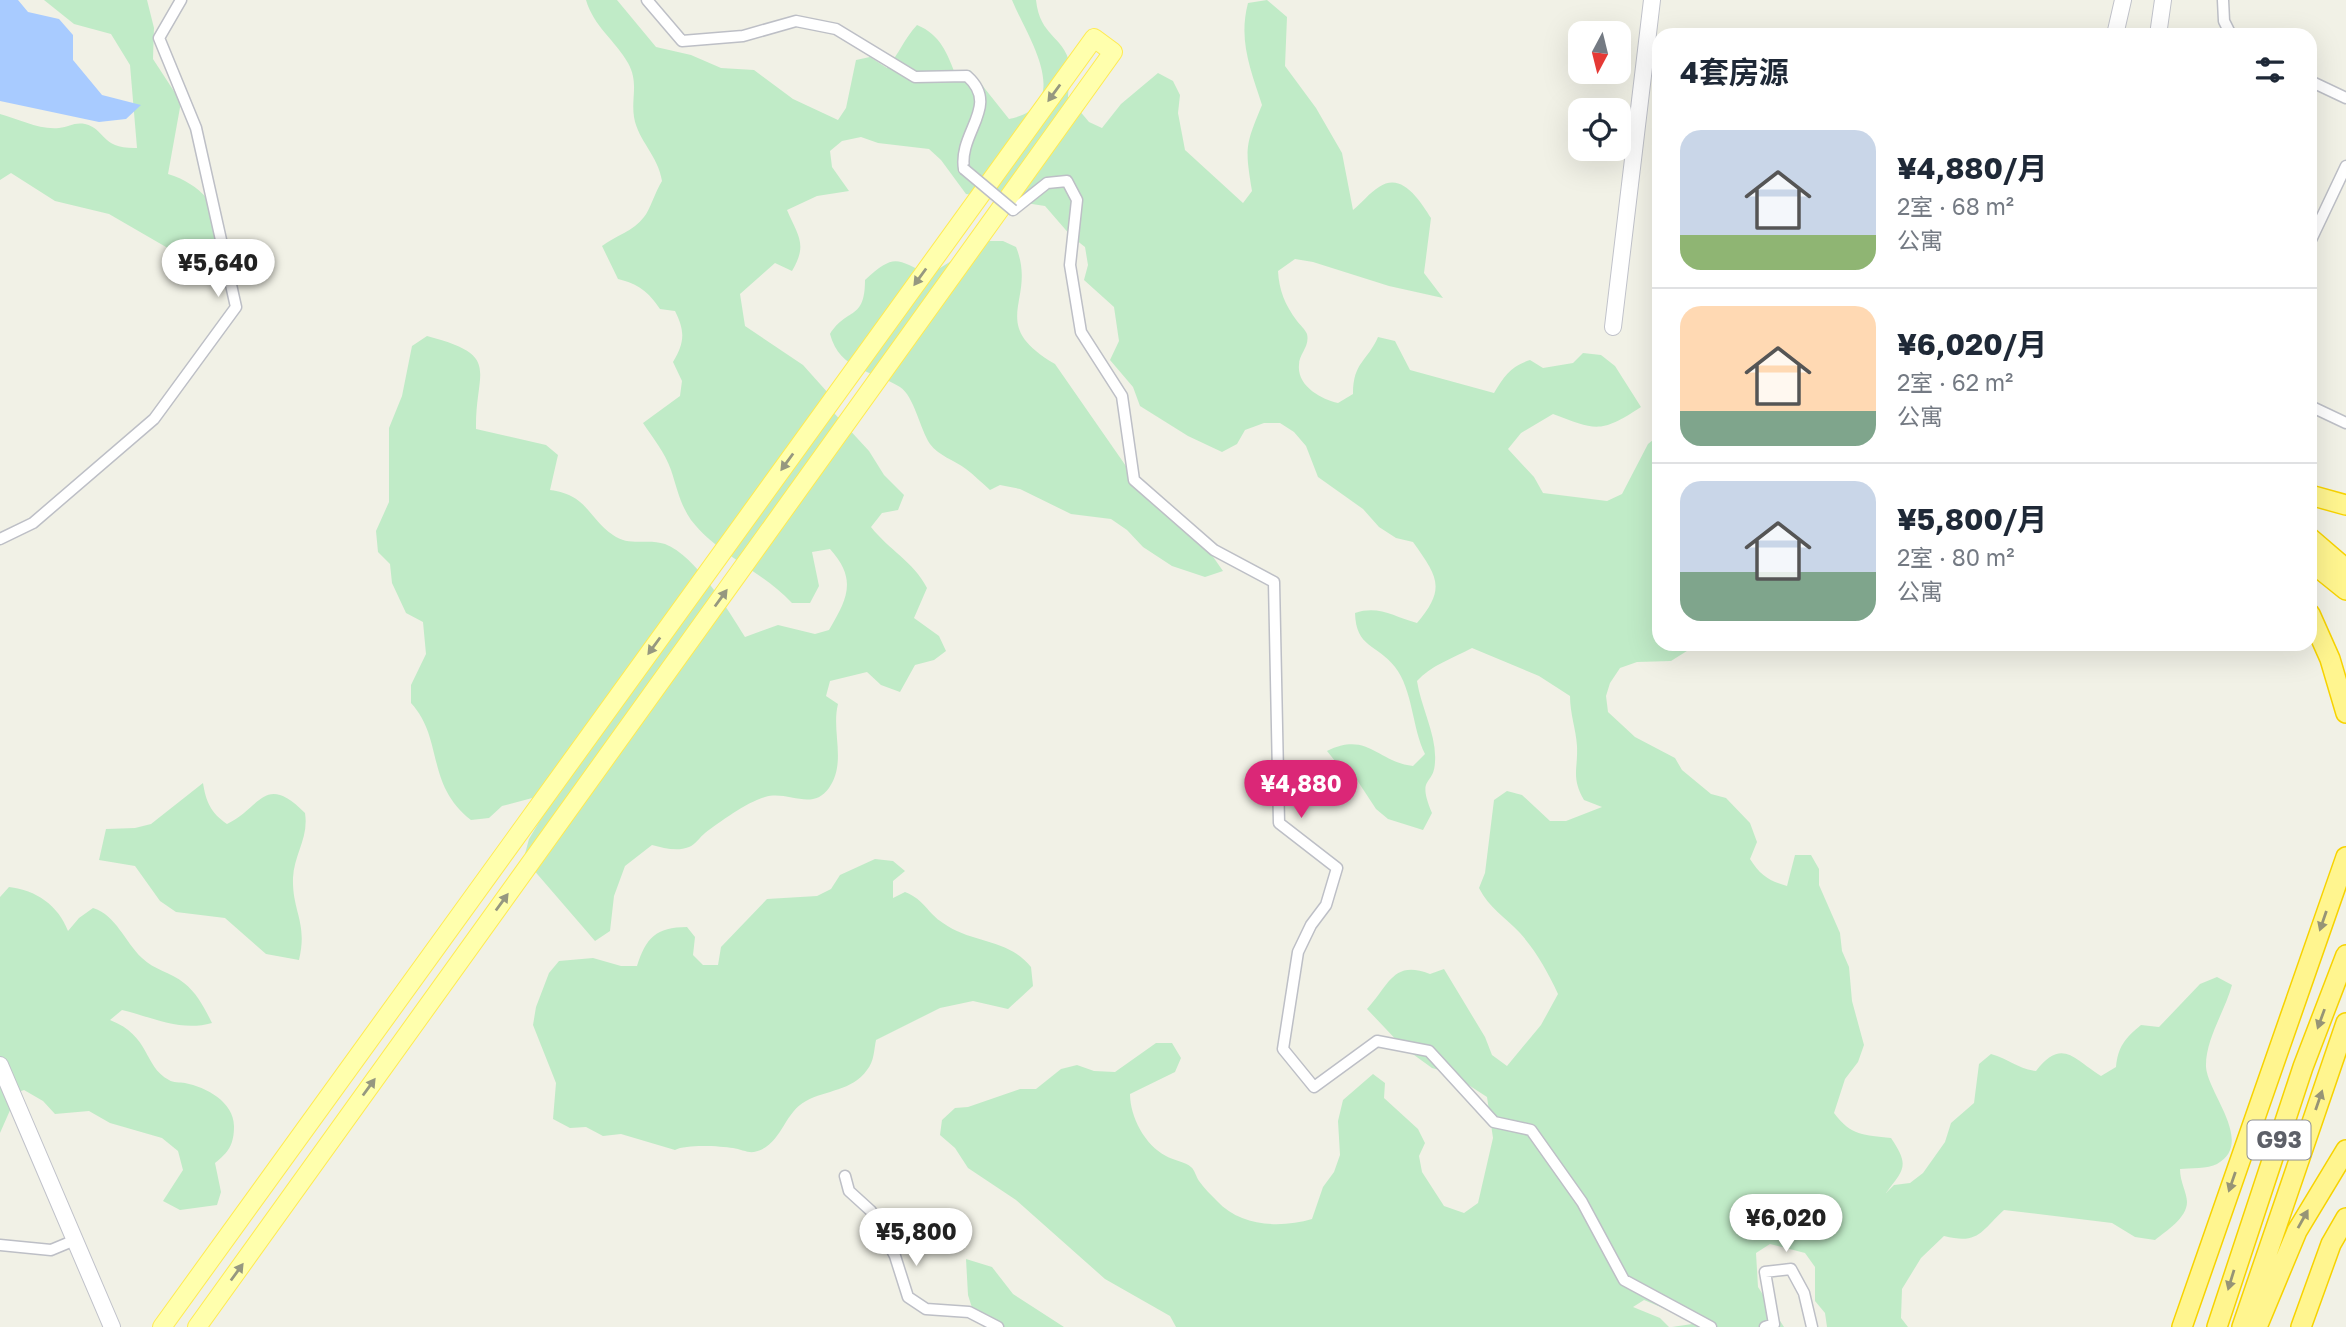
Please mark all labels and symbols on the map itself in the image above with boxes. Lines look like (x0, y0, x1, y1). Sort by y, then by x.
north arrow (1568, 21, 1631, 84)
one-way arrow (1047, 84, 1061, 102)
pin: ¥5,640 (161, 240, 275, 299)
one-way arrow (913, 268, 928, 286)
one-way arrow (780, 453, 794, 471)
one-way arrow (714, 589, 728, 607)
one-way arrow (647, 637, 661, 655)
pin: ¥4,880 (1244, 760, 1358, 820)
one-way arrow (495, 893, 509, 911)
one-way arrow (2317, 911, 2328, 932)
one-way arrow (2315, 1008, 2326, 1029)
one-way arrow (362, 1078, 376, 1096)
one-way arrow (2314, 1089, 2325, 1110)
road number: G93 (2248, 1120, 2310, 1160)
one-way arrow (2226, 1172, 2237, 1193)
pin: ¥6,020 (1729, 1194, 1843, 1254)
pin: ¥5,800 (859, 1208, 973, 1268)
one-way arrow (2297, 1210, 2309, 1229)
one-way arrow (230, 1263, 244, 1281)
one-way arrow (2226, 1270, 2236, 1291)

